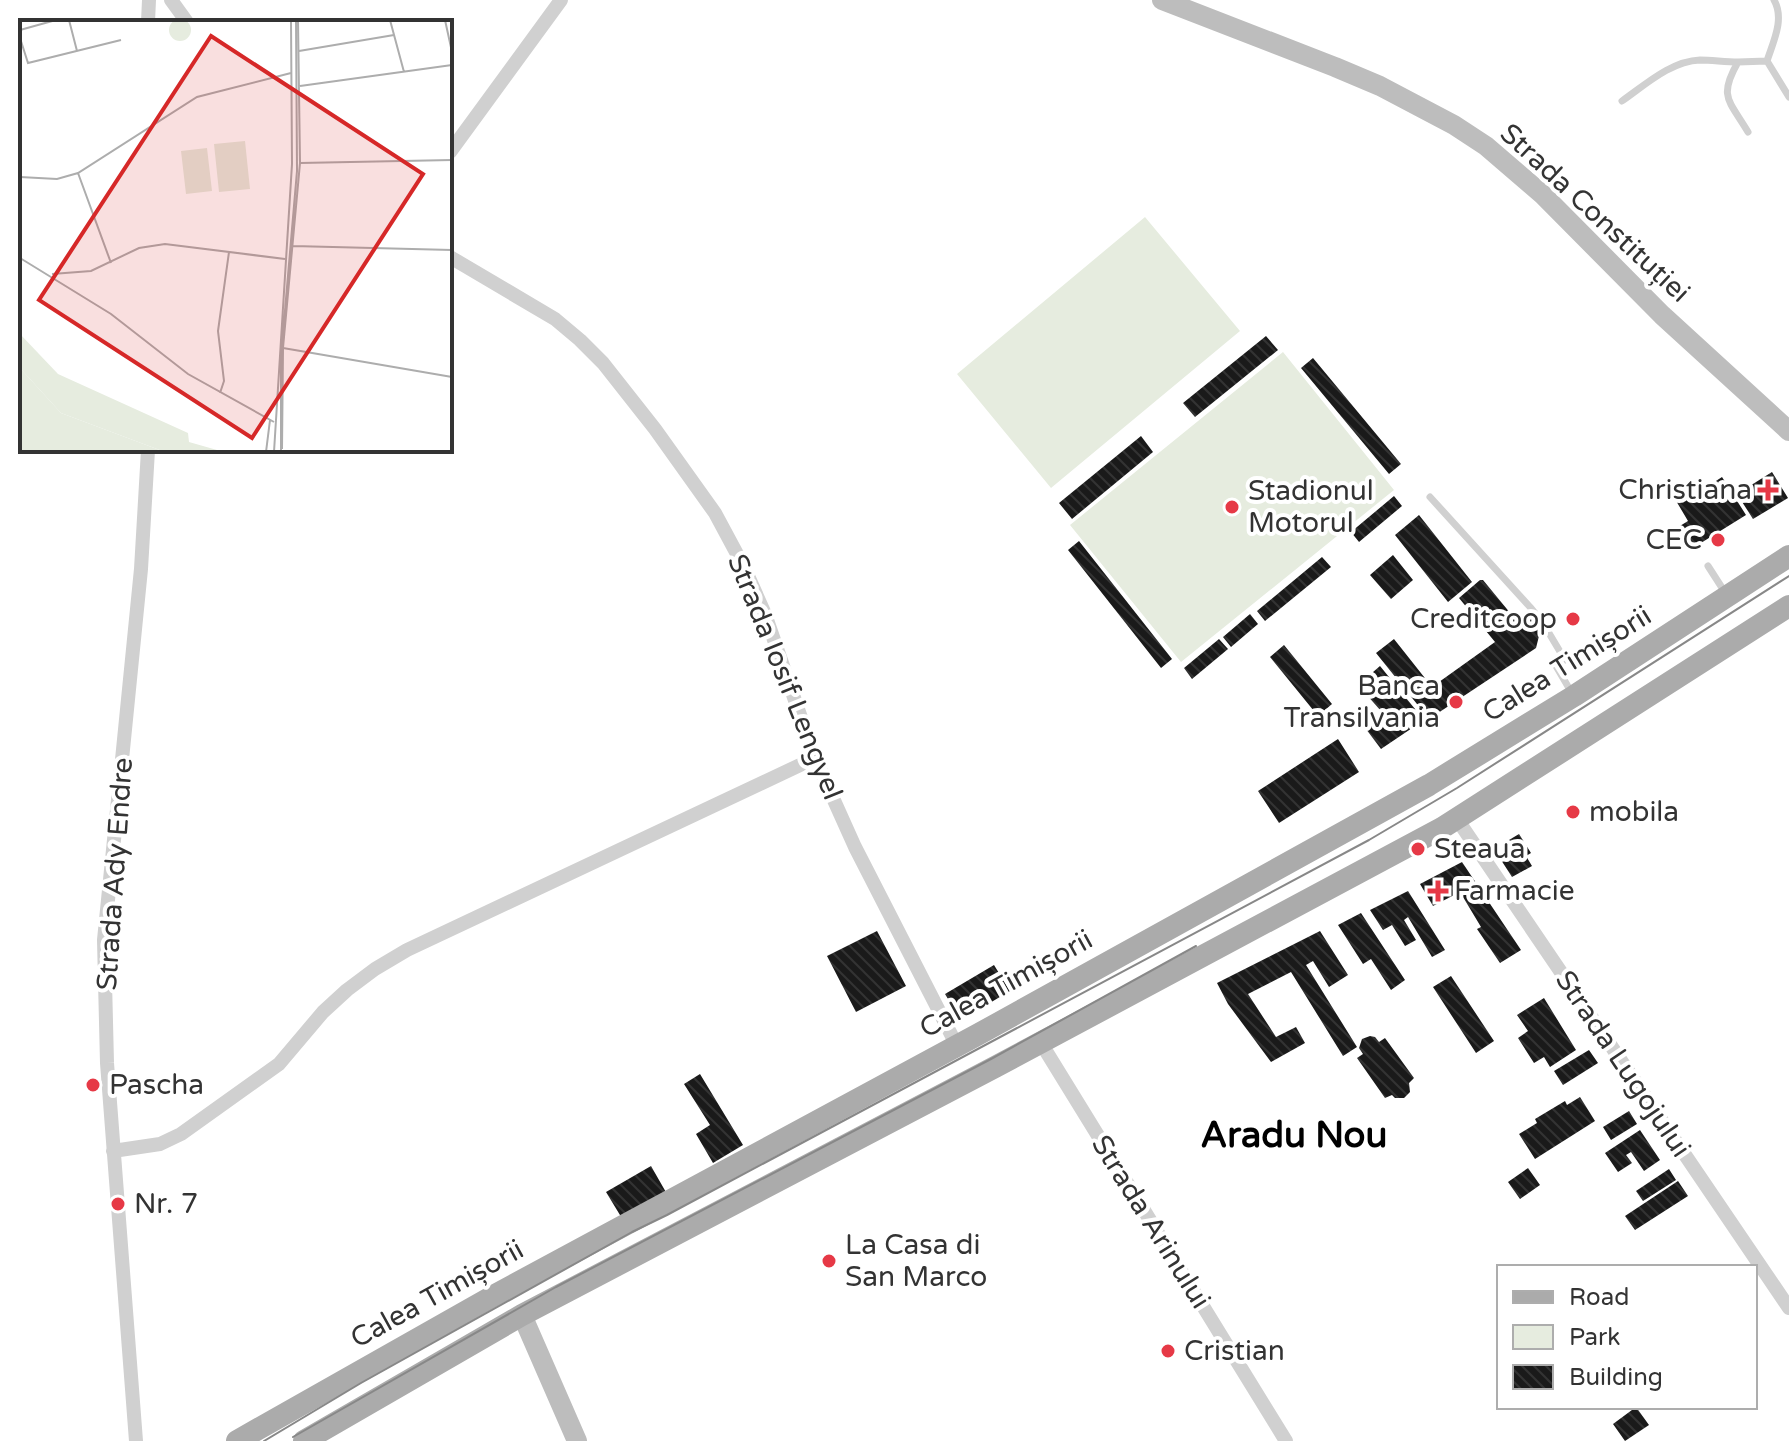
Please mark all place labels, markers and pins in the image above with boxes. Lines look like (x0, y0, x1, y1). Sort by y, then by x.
place label: Christiana (1618, 473, 1752, 507)
place label: Stadionul Motorul (1248, 474, 1374, 540)
marker: Christiana (1759, 481, 1777, 499)
marker: Stadionul Motorul (1223, 498, 1241, 516)
place label: CEC (1645, 523, 1702, 557)
marker: CEC (1709, 531, 1727, 549)
place label: Creditcoop (1410, 602, 1557, 636)
marker: Creditcoop (1564, 610, 1582, 628)
place label: Banca Transilvania (1284, 669, 1440, 735)
marker: Banca Transilvania (1447, 693, 1465, 711)
place label: mobila (1589, 795, 1679, 829)
marker: mobila (1564, 803, 1582, 821)
place label: Steaua (1434, 832, 1525, 866)
marker: Steaua (1409, 840, 1427, 858)
place label: Farmacie (1454, 874, 1575, 908)
marker: Farmacie (1429, 882, 1447, 900)
place label: Pascha (109, 1068, 204, 1102)
marker: Pascha (84, 1076, 102, 1094)
place label: Nr. 7 (134, 1187, 198, 1221)
marker: Nr. 7 (109, 1195, 127, 1213)
place label: La Casa di San Marco (845, 1228, 987, 1294)
marker: La Casa di San Marco (820, 1252, 838, 1270)
place label: Cristian (1184, 1334, 1285, 1368)
marker: Cristian (1159, 1342, 1177, 1360)

